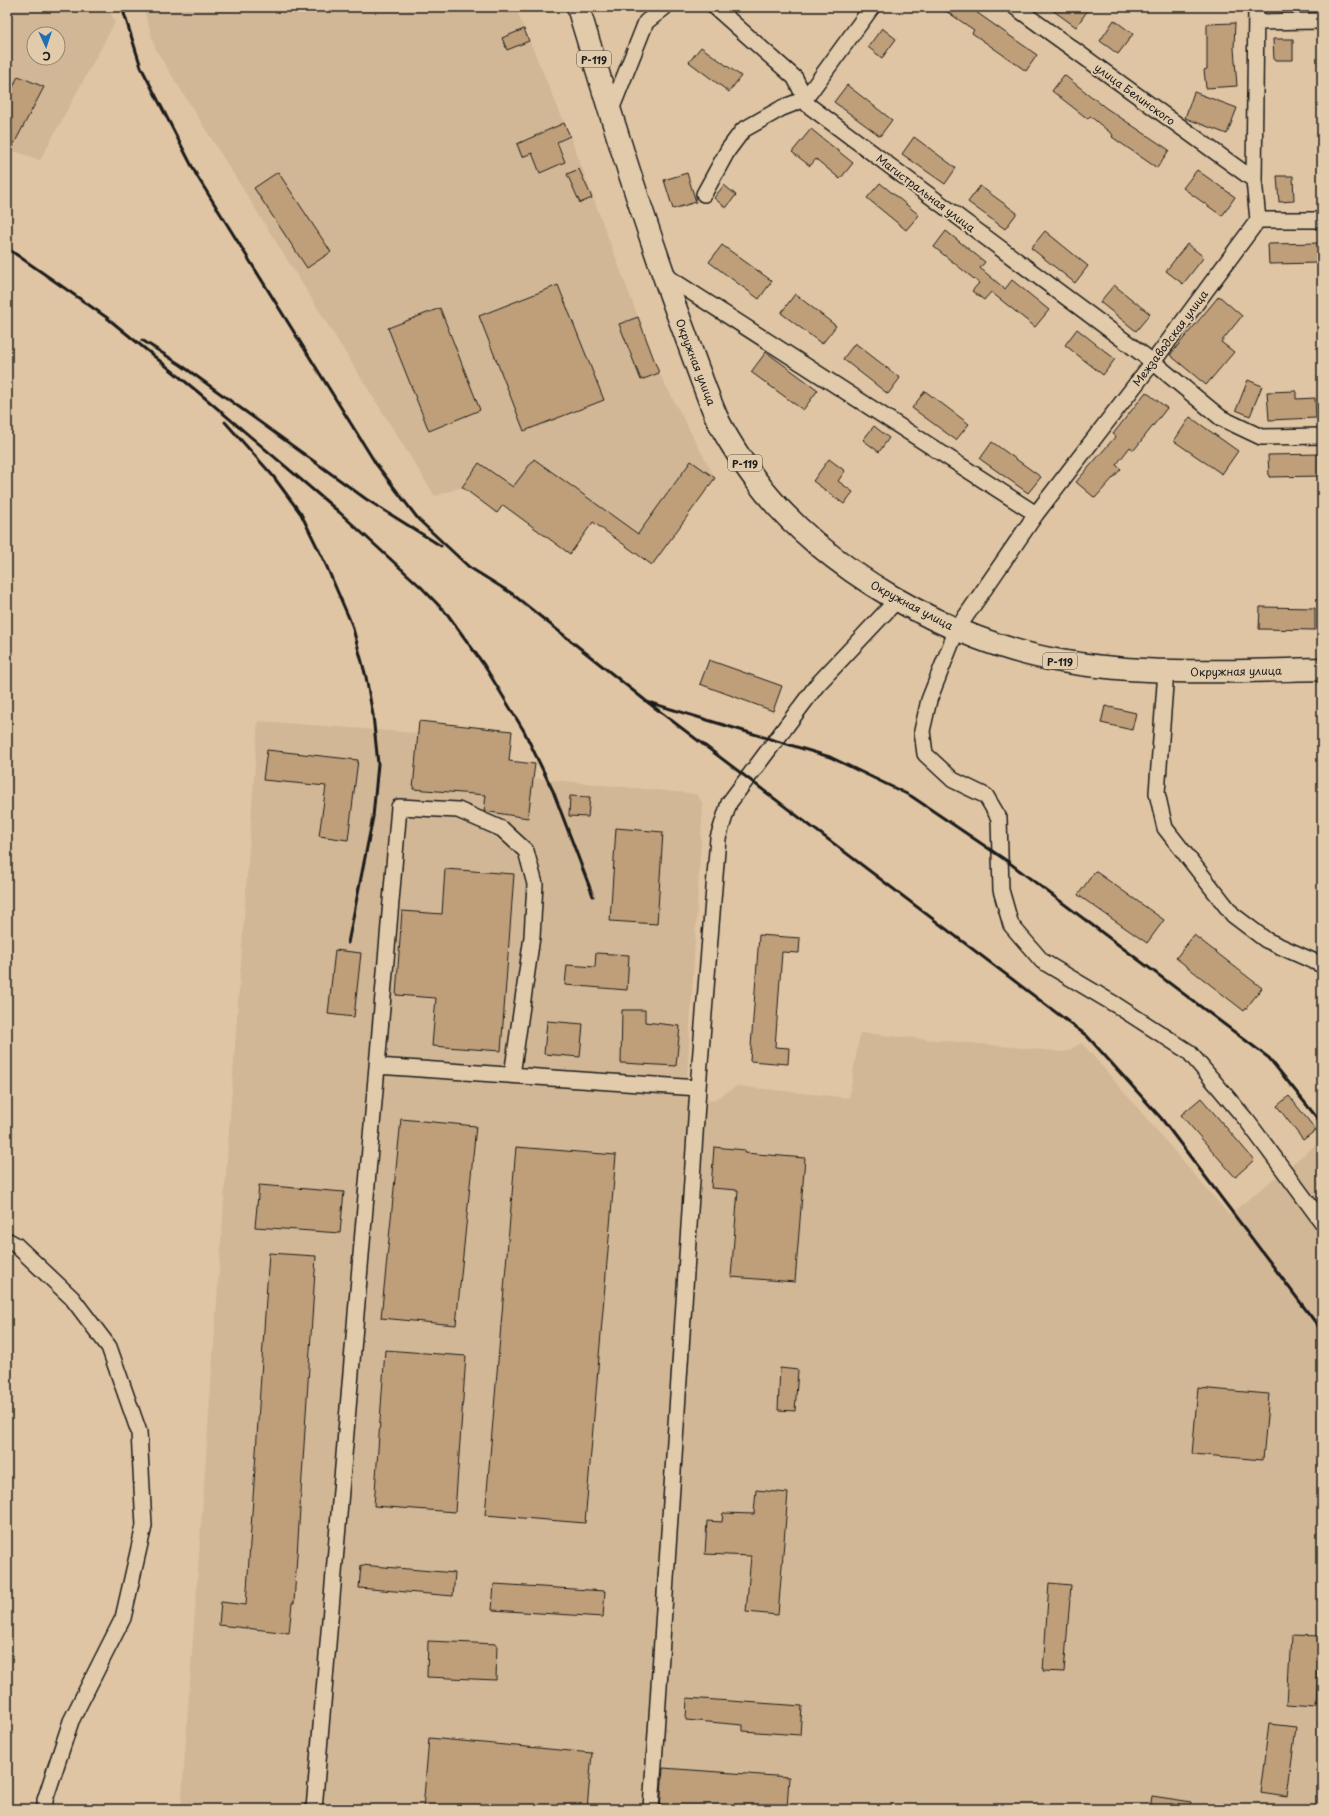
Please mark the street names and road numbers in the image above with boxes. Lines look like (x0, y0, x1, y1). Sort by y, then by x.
road number: Р-119 (577, 51, 611, 67)
street label: улица Белинского (1091, 59, 1179, 129)
street label: Магистральная улица (873, 150, 979, 236)
street label: Межзаводская улица (1128, 286, 1212, 390)
street label: Окружная улица (672, 316, 720, 408)
road number: Р-119 (728, 455, 762, 471)
street label: Окружная улица (868, 576, 957, 634)
road number: Р-119 (1043, 653, 1077, 669)
street label: Окружная улица (1190, 662, 1282, 680)

